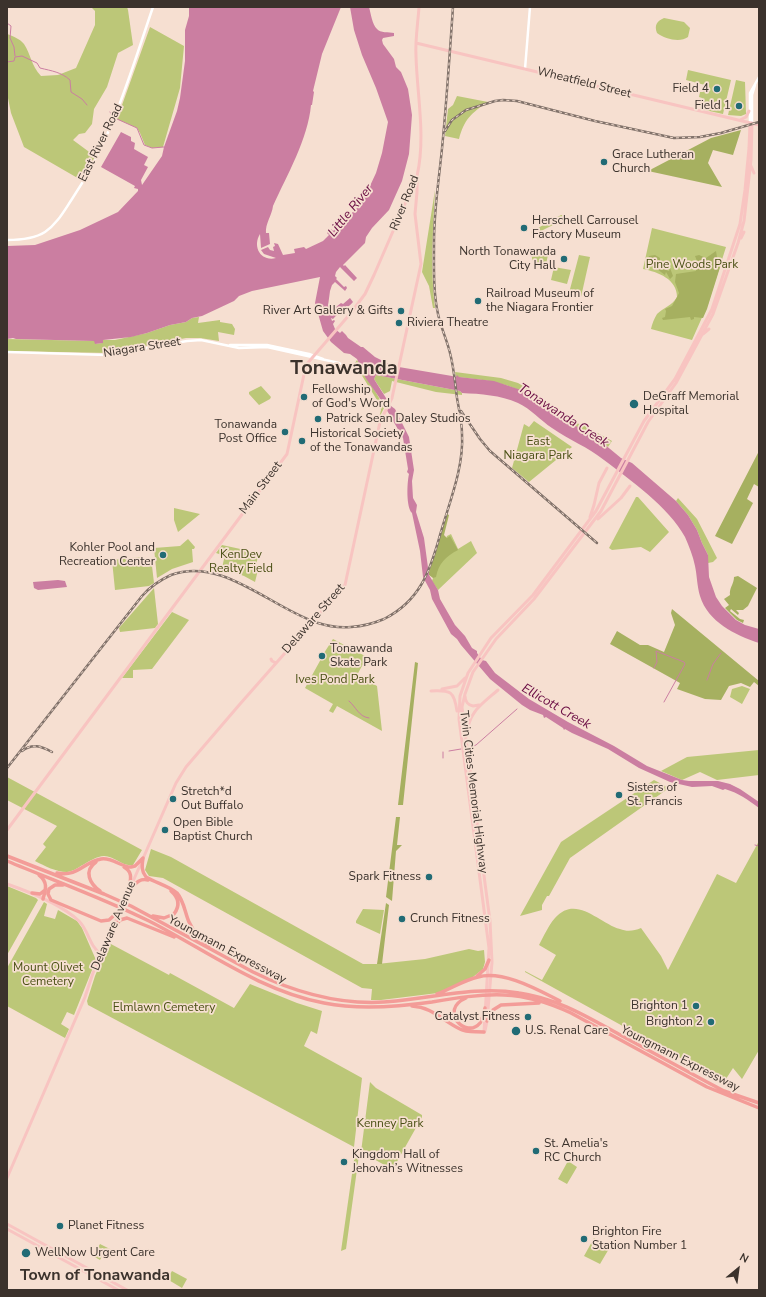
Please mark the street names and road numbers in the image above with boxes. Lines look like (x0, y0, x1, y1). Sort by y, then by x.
street label: Wheatfield Street (535, 64, 633, 102)
street label: East River Road (76, 102, 126, 184)
street label: River Road (387, 173, 423, 233)
street label: Niagara Street (102, 335, 182, 361)
street label: Main Street (237, 459, 285, 517)
street label: Delaware Street (280, 581, 348, 657)
street label: Twin Cities Memorial Highway (456, 710, 490, 874)
street label: Delaware Avenue (89, 879, 139, 973)
street label: Youngmann Expressway (166, 913, 288, 987)
street label: Youngmann Expressway (618, 1023, 742, 1095)

